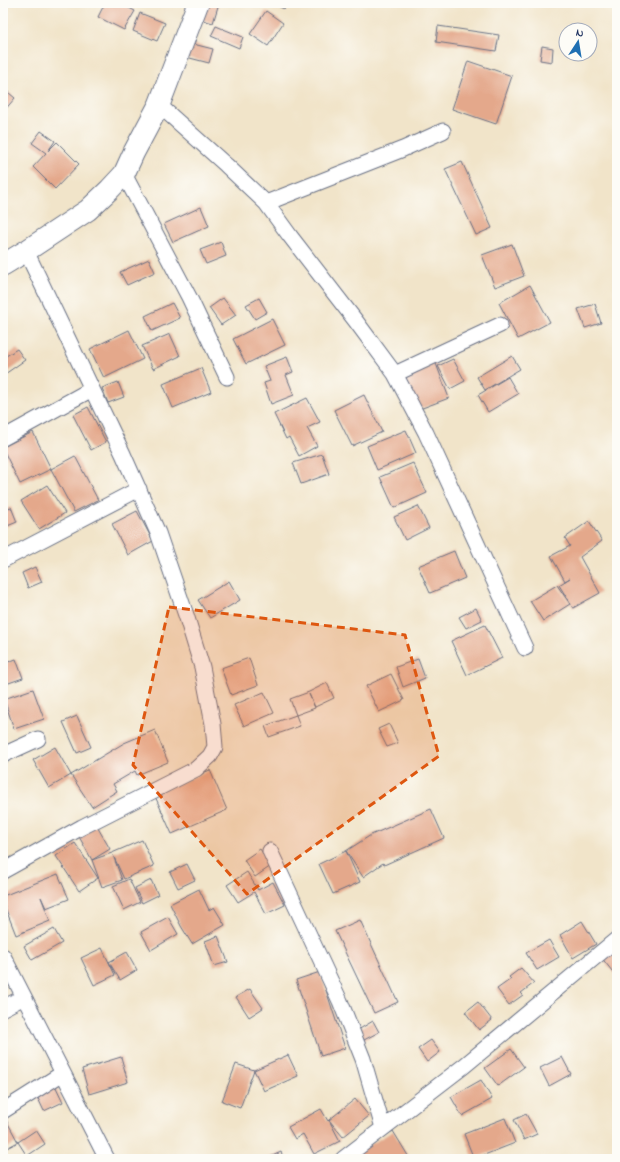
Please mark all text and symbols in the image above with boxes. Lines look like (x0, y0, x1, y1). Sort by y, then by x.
north arrow (558, 22, 598, 62)
text: N (575, 25, 585, 42)

